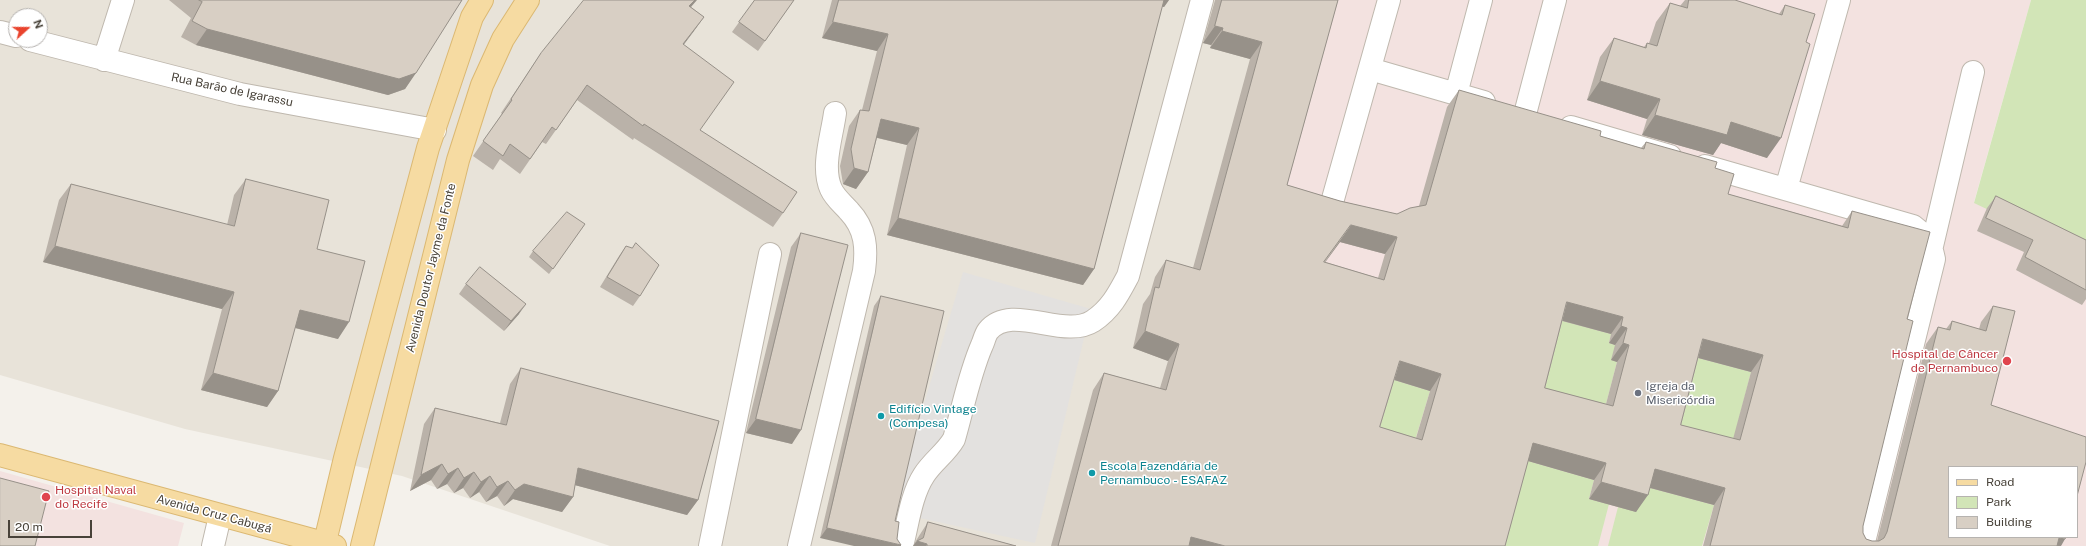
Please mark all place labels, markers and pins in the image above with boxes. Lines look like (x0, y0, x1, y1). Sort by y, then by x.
place label: Hospital de Câncer de Pernambuco (1892, 347, 1998, 375)
marker: Hospital de Câncer de Pernambuco (2001, 355, 2013, 367)
place label: Igreja da Misericórdia (1646, 379, 1715, 407)
marker: Igreja da Misericórdia (1633, 388, 1643, 398)
place label: Edifício Vintage (Compesa) (889, 402, 976, 430)
marker: Edifício Vintage (Compesa) (876, 411, 886, 421)
place label: Escola Fazendária de Pernambuco - ESAFAZ (1100, 459, 1227, 487)
marker: Escola Fazendária de Pernambuco - ESAFAZ (1087, 468, 1097, 478)
place label: Hospital Naval do Recife (55, 483, 136, 511)
marker: Hospital Naval do Recife (40, 491, 52, 503)

